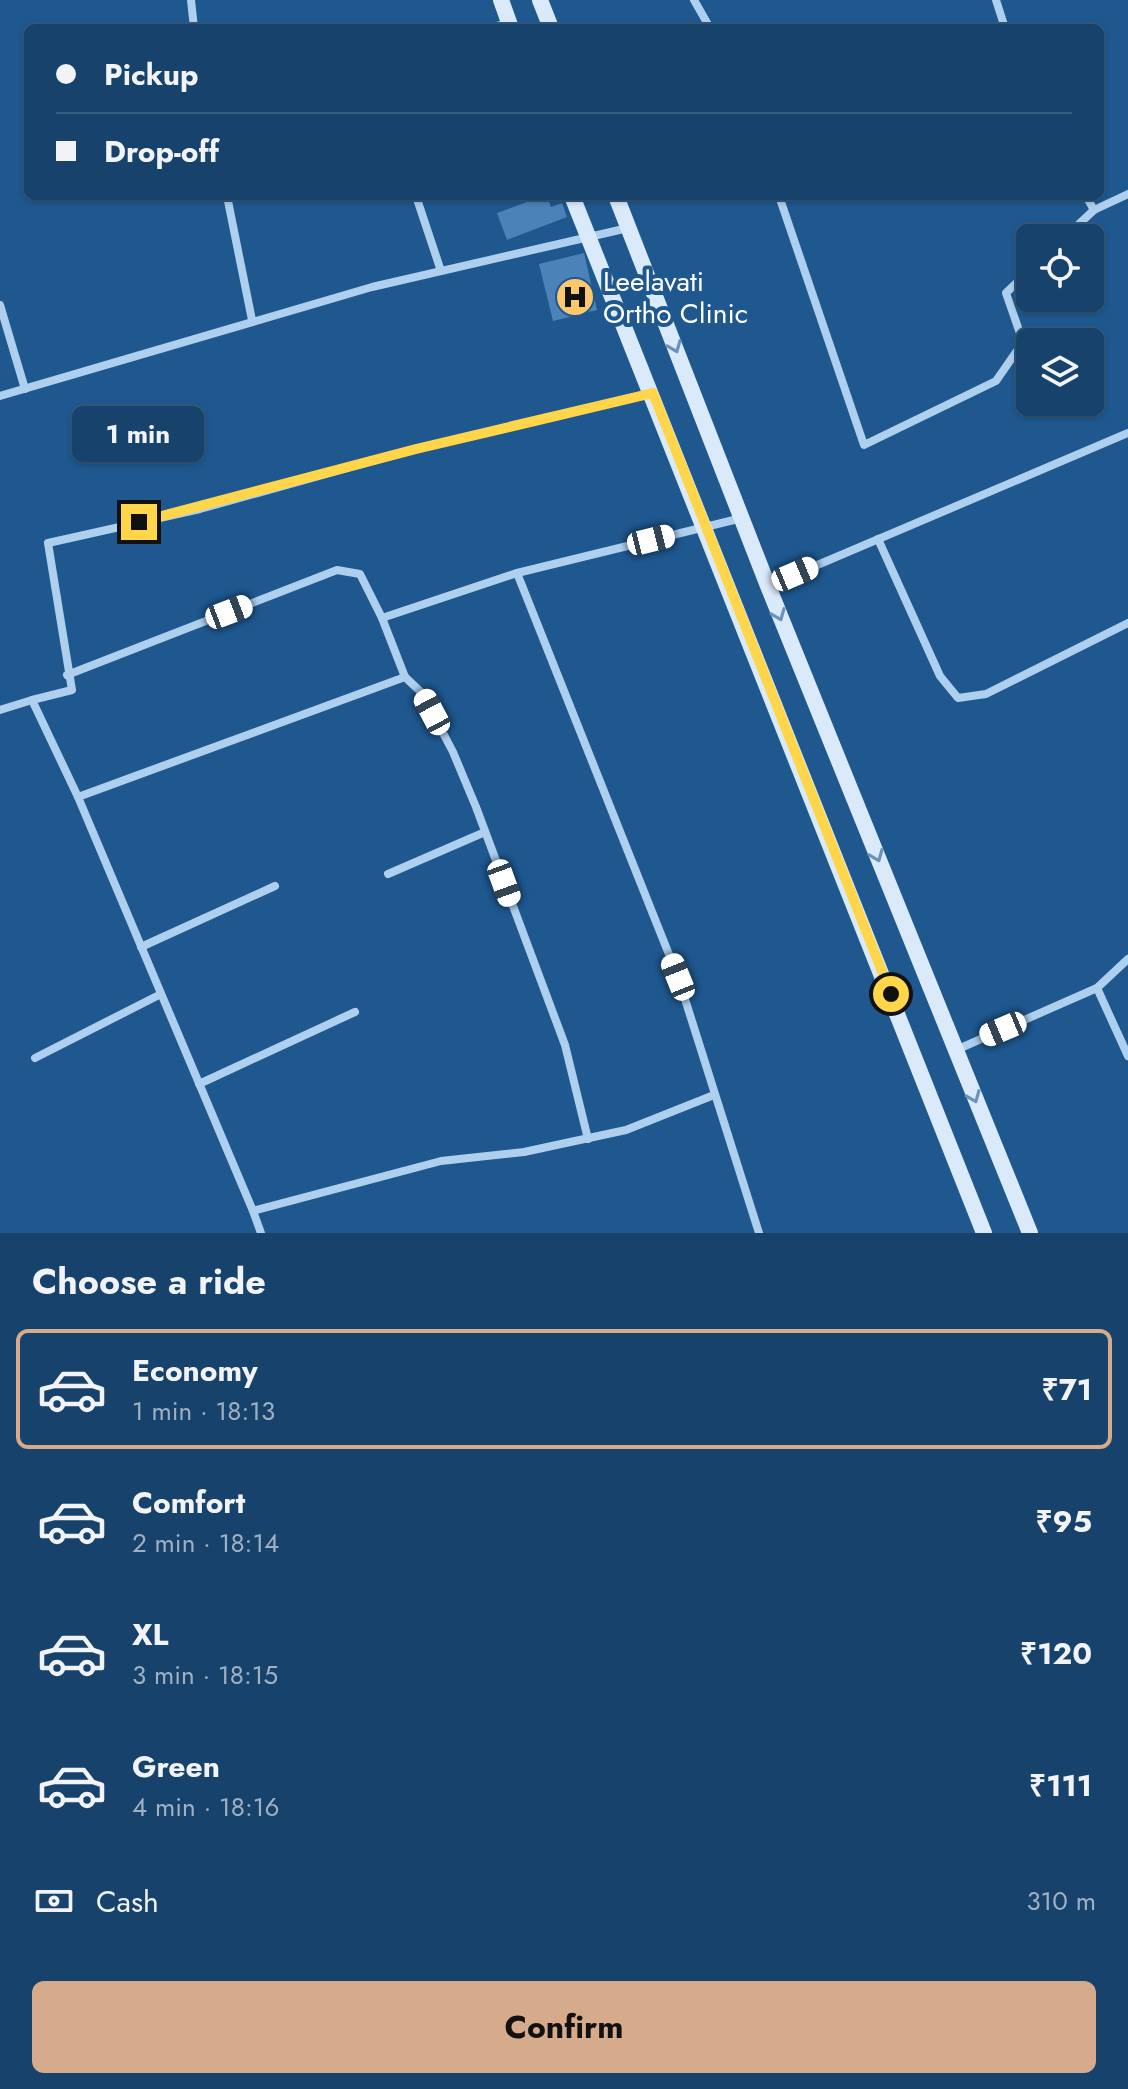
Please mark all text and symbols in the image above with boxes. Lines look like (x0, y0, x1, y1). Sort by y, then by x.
text: Pickup (104, 53, 199, 96)
text: Drop-off (104, 130, 219, 173)
map controls (1016, 224, 1104, 416)
button: locate (1016, 224, 1104, 312)
place label: Leelavati Ortho Clinic (603, 261, 748, 334)
hospital icon: Leelavati Ortho Clinic (554, 276, 596, 318)
button: layers (1016, 328, 1104, 416)
one-way arrow (665, 339, 681, 353)
callout: 1 min (73, 406, 205, 462)
text: 1 min (106, 415, 170, 453)
route end (121, 504, 157, 540)
car (625, 523, 677, 557)
car (768, 554, 822, 594)
car (202, 592, 256, 632)
one-way arrow (770, 607, 786, 621)
car (410, 685, 454, 739)
one-way arrow (867, 848, 884, 862)
car (485, 856, 523, 910)
car (658, 950, 698, 1004)
route start (873, 976, 909, 1012)
car (976, 1009, 1030, 1049)
one-way arrow (965, 1089, 981, 1103)
text: Choose a ride (32, 1255, 266, 1307)
text: Economy (132, 1349, 258, 1392)
icon: car (36, 1353, 108, 1425)
text: ₹71 (1041, 1368, 1092, 1411)
text: 1 min · 18:13 (132, 1392, 275, 1430)
text: Comfort (132, 1481, 245, 1524)
icon: car (36, 1485, 108, 1557)
text: ₹95 (1035, 1500, 1092, 1543)
text: 2 min · 18:14 (132, 1524, 279, 1562)
text: XL (132, 1613, 168, 1656)
icon: car (36, 1617, 108, 1689)
text: ₹120 (1020, 1632, 1092, 1675)
text: 3 min · 18:15 (132, 1656, 278, 1694)
text: Green (132, 1745, 220, 1788)
icon: car (36, 1749, 108, 1821)
text: ₹111 (1029, 1764, 1092, 1807)
text: 4 min · 18:16 (132, 1788, 279, 1826)
icon: cash (32, 1879, 76, 1923)
text: Cash (96, 1880, 159, 1923)
text: 310 m (1026, 1882, 1096, 1920)
button: Confirm (32, 1981, 1096, 2073)

